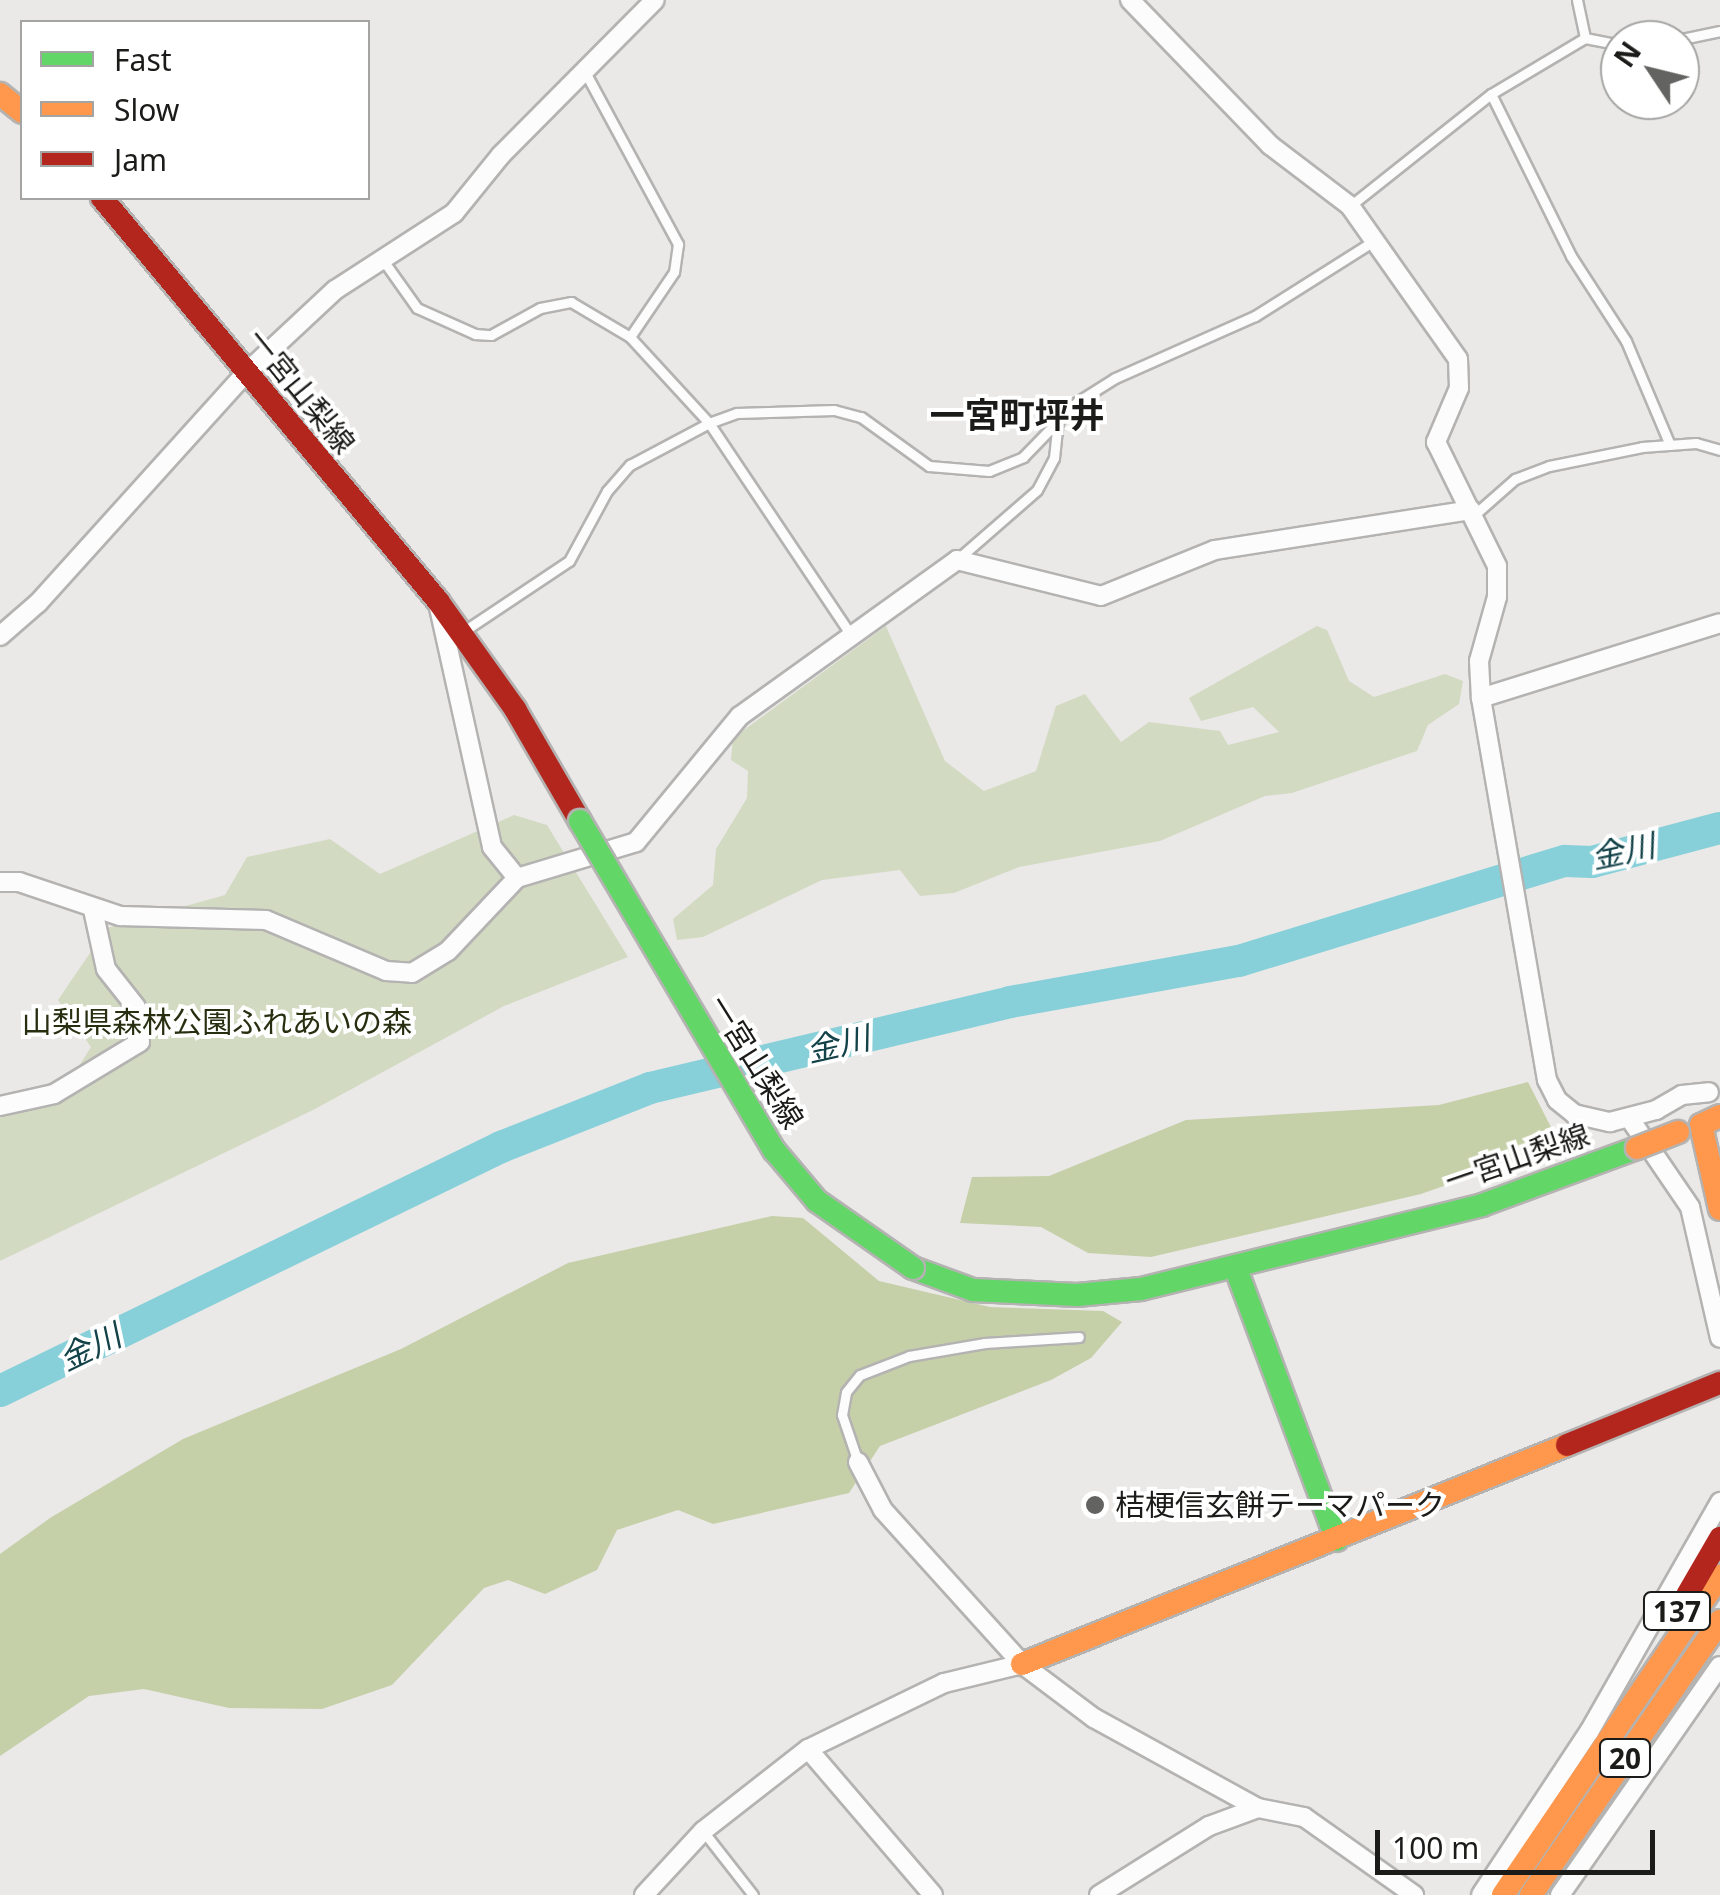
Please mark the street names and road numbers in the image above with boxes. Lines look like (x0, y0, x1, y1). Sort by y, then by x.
street label: 一宮山梨線 (240, 321, 362, 461)
street label: 一宮山梨線 (701, 989, 811, 1135)
street label: 一宮山梨線 (1440, 1117, 1594, 1199)
road number: 137 (1642, 1588, 1712, 1634)
road number: 20 (1598, 1735, 1652, 1781)

